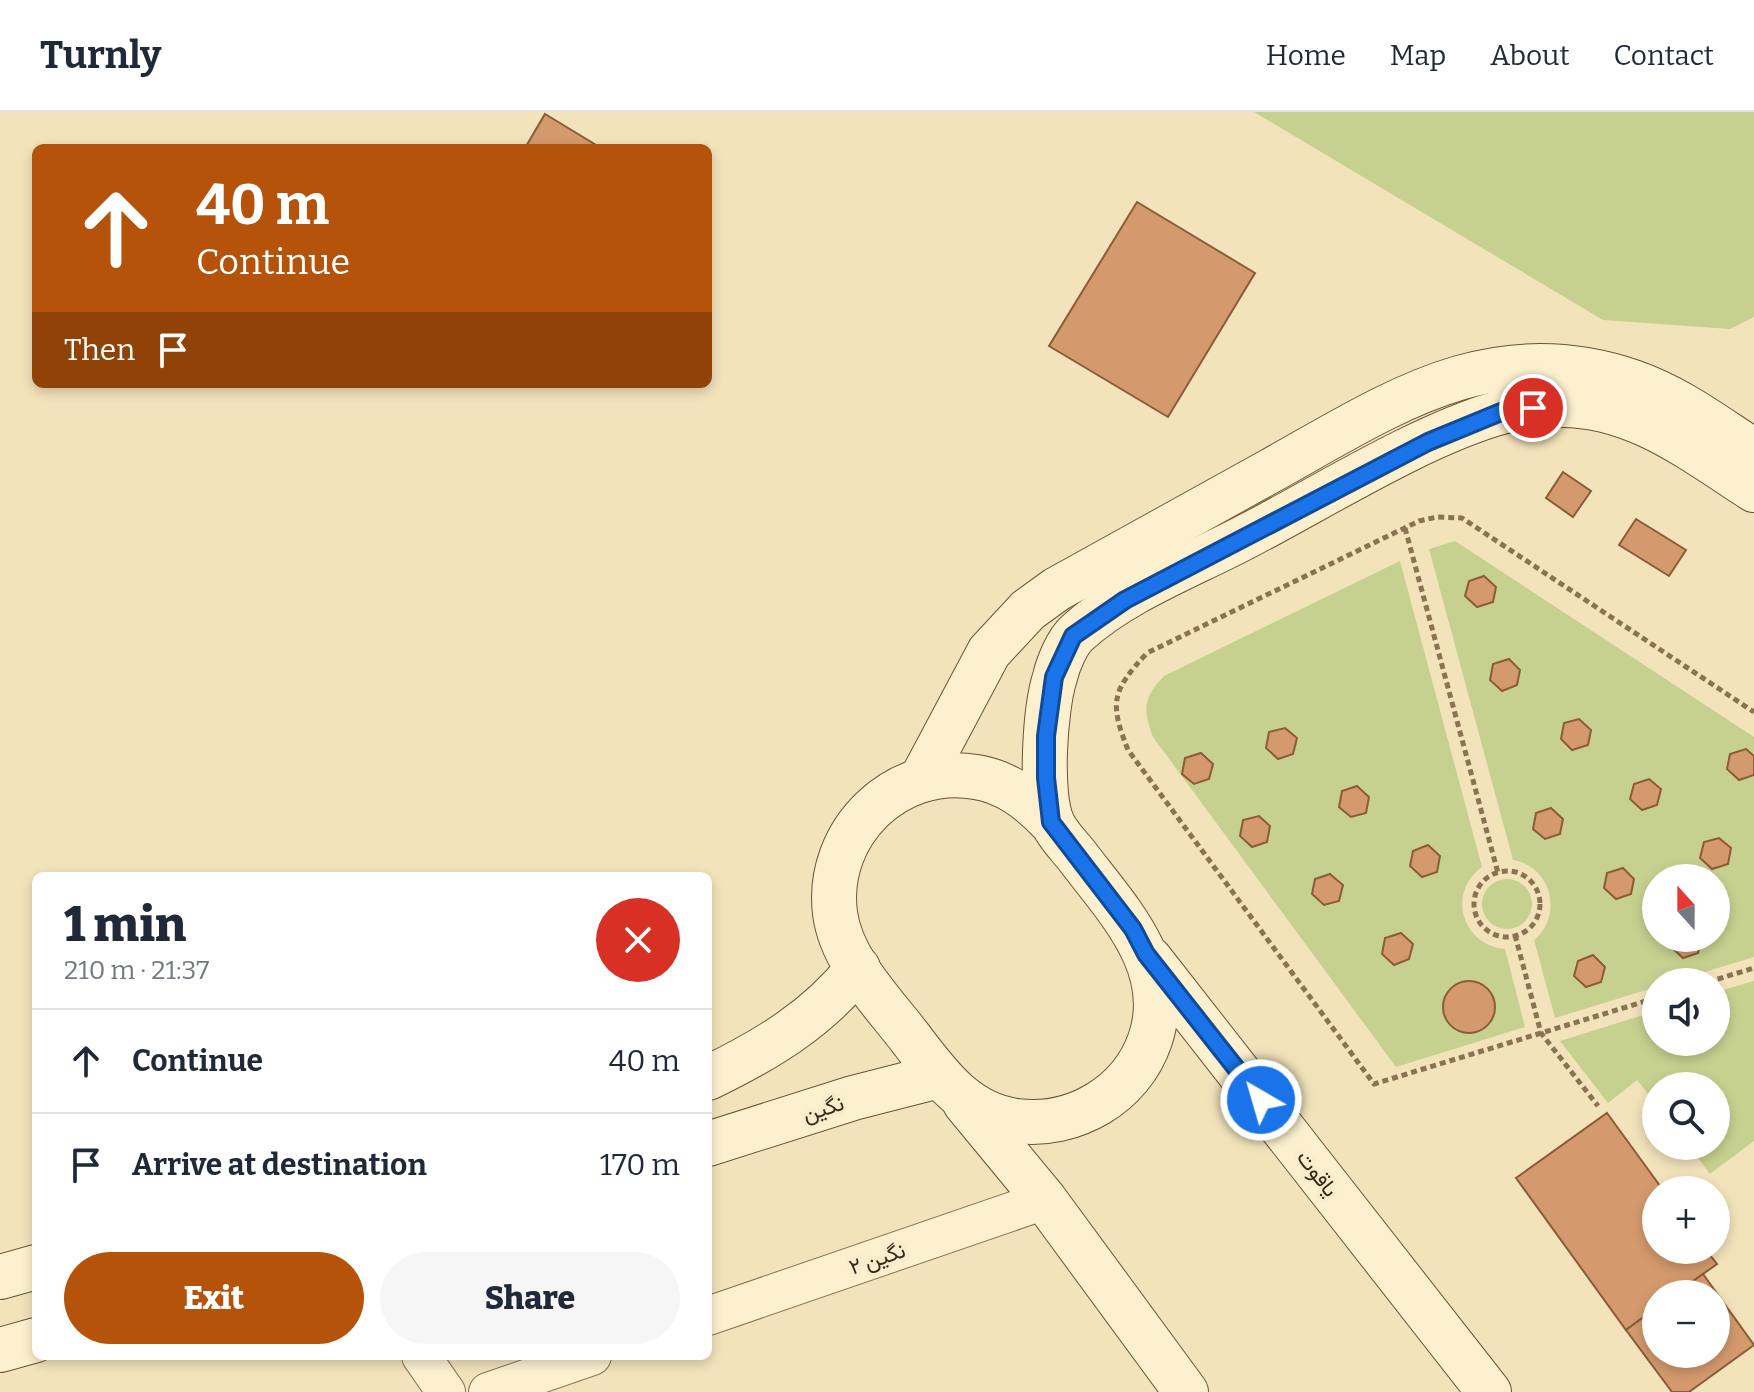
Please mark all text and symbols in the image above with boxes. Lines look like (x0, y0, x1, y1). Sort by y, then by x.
text: Turnly (40, 32, 161, 78)
text: Home (1266, 39, 1346, 72)
text: Map (1390, 39, 1446, 72)
text: About (1490, 39, 1570, 72)
text: Contact (1614, 39, 1714, 72)
text: 40 m (196, 172, 329, 239)
icon: ahead (64, 176, 168, 280)
text: Continue (196, 240, 350, 284)
icon: arrive (151, 328, 195, 372)
text: Then (64, 332, 135, 368)
pin (1499, 374, 1567, 442)
icon: arrive (1511, 386, 1555, 430)
north arrow (1642, 864, 1730, 952)
map controls (1642, 864, 1730, 1368)
text: 1 min (64, 896, 186, 954)
button: close (596, 898, 680, 982)
text: 210 m · 21:37 (64, 955, 209, 986)
button: sound (1642, 968, 1730, 1056)
icon: ahead (64, 1039, 108, 1083)
text: Continue (132, 1043, 263, 1079)
text: 40 m (609, 1043, 680, 1079)
position arrow (1219, 1058, 1303, 1142)
button: search (1642, 1072, 1730, 1160)
street label: نگین (799, 1089, 847, 1128)
icon: arrive (64, 1143, 108, 1187)
street label: یاقوت (1291, 1145, 1344, 1202)
text: Arrive at destination (132, 1147, 427, 1183)
text: 170 m (600, 1147, 680, 1183)
button: + (1642, 1176, 1730, 1264)
street label: نگین ۲ (845, 1236, 909, 1281)
button: Exit (64, 1252, 364, 1344)
button: Share (380, 1252, 680, 1344)
button: − (1642, 1280, 1730, 1368)

